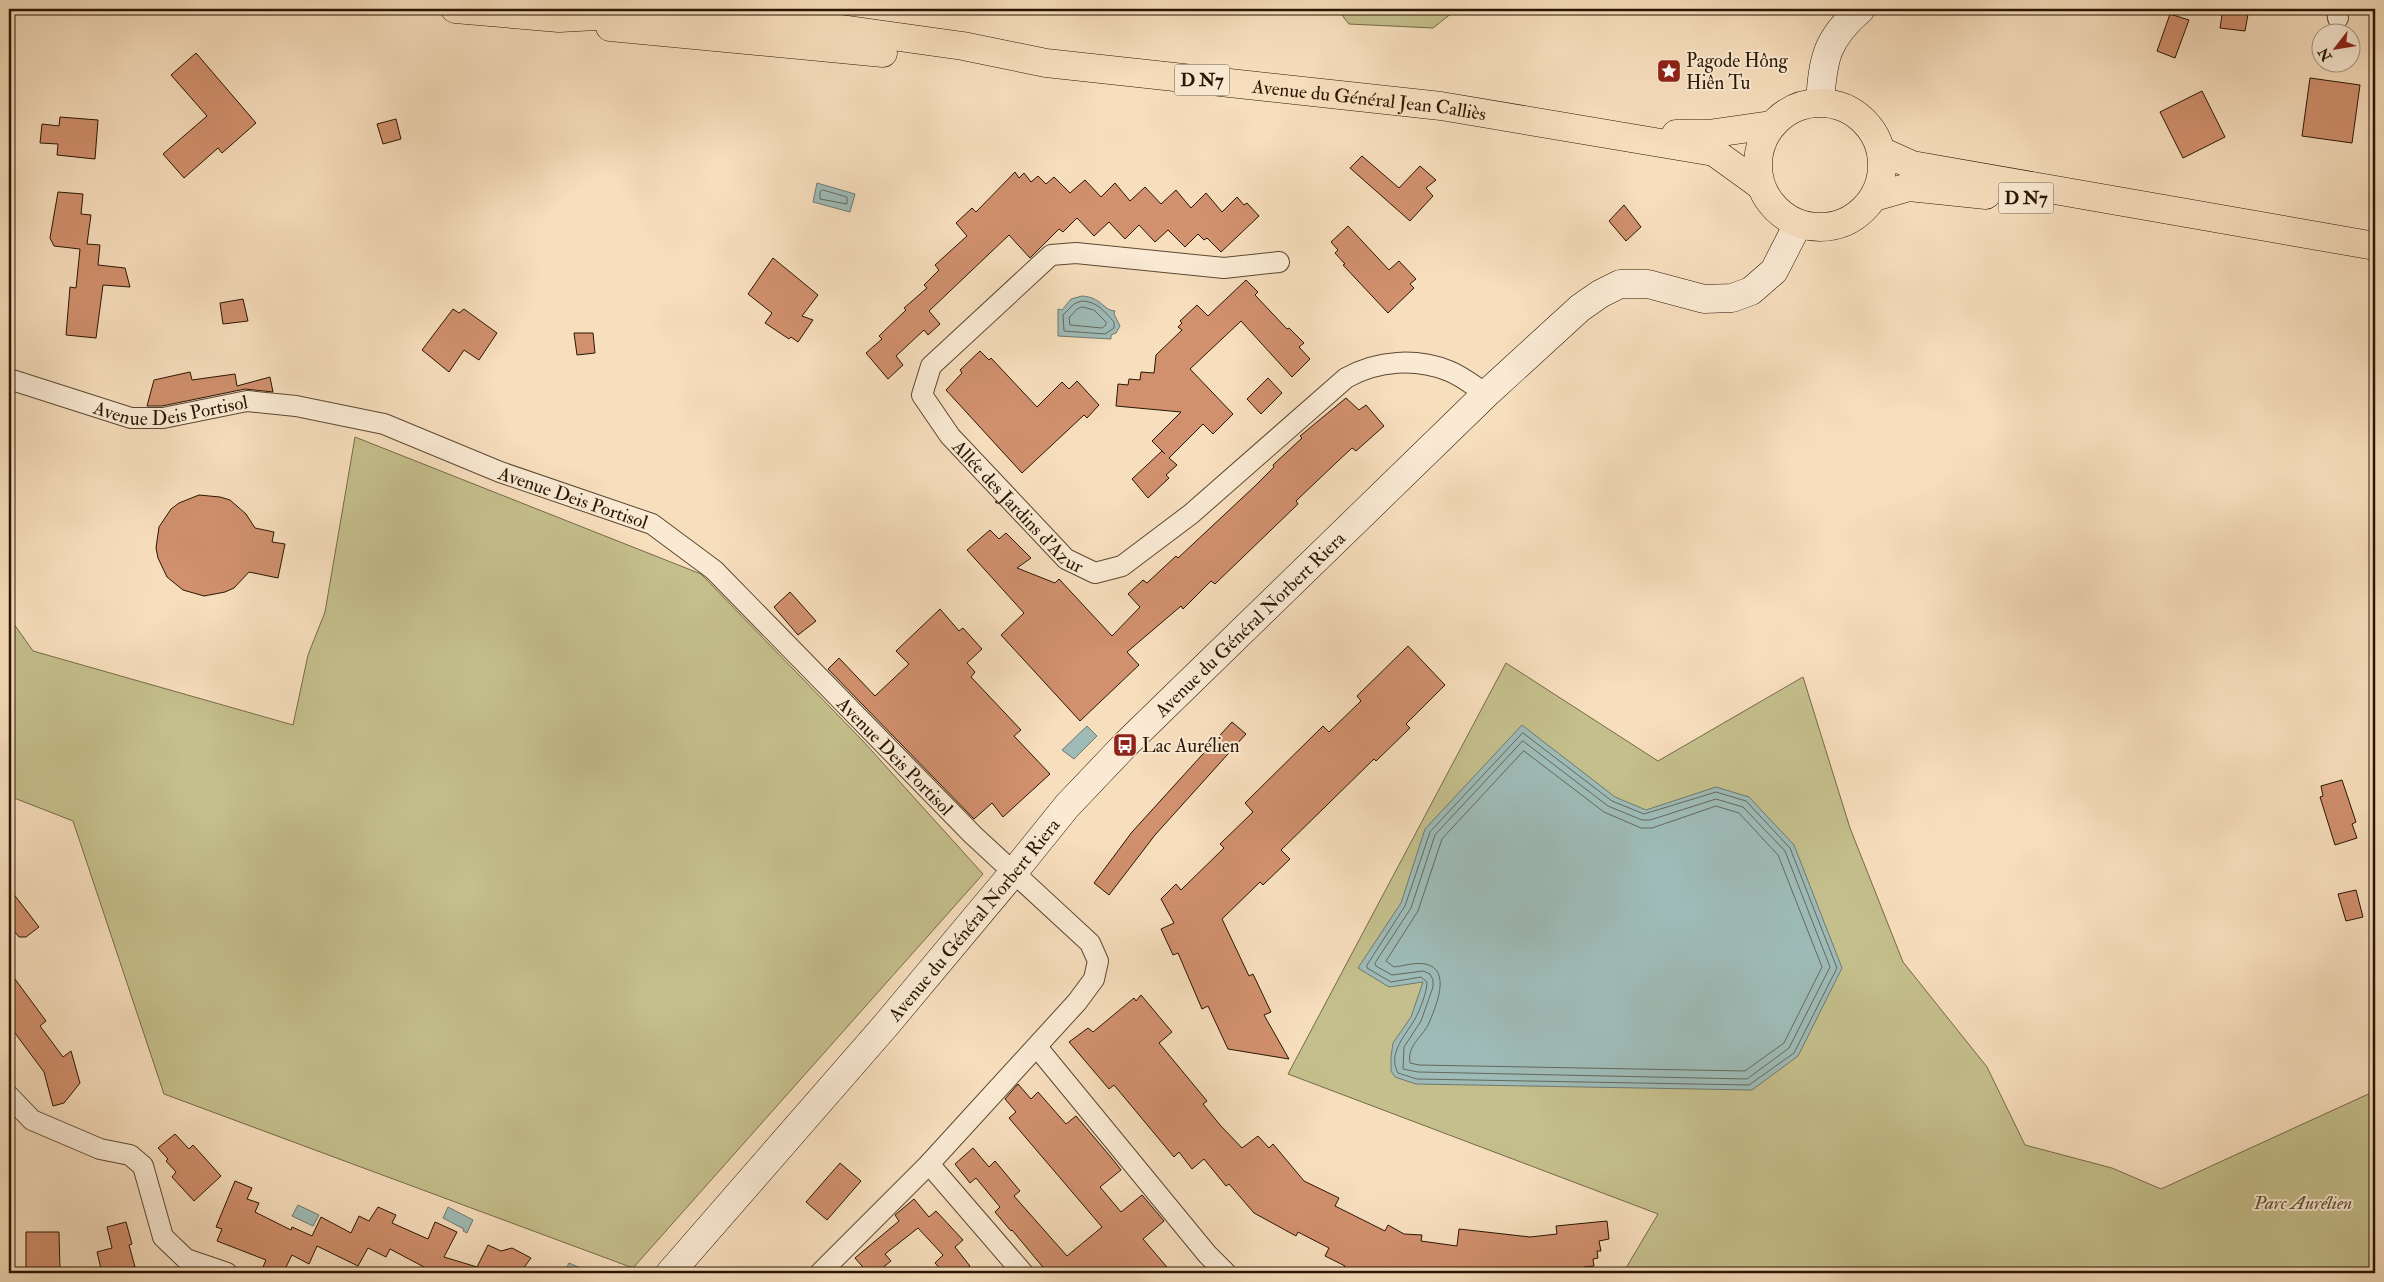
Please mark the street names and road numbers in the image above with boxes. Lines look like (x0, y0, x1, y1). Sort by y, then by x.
road number: D N7 (1174, 64, 1230, 96)
street label: Avenue du Général Jean Calliès (1250, 74, 1488, 126)
road number: D N7 (1998, 182, 2054, 214)
street label: Avenue Deis Portisol (90, 390, 250, 431)
street label: Allée des Jardins d'Azur (946, 435, 1087, 579)
street label: Avenue Deis Portisol (494, 461, 651, 535)
street label: Avenue du Général Norbert Riera (1149, 526, 1351, 723)
street label: Avenue Deis Portisol (831, 691, 958, 821)
street label: Avenue du Général Norbert Riera (883, 814, 1065, 1027)

